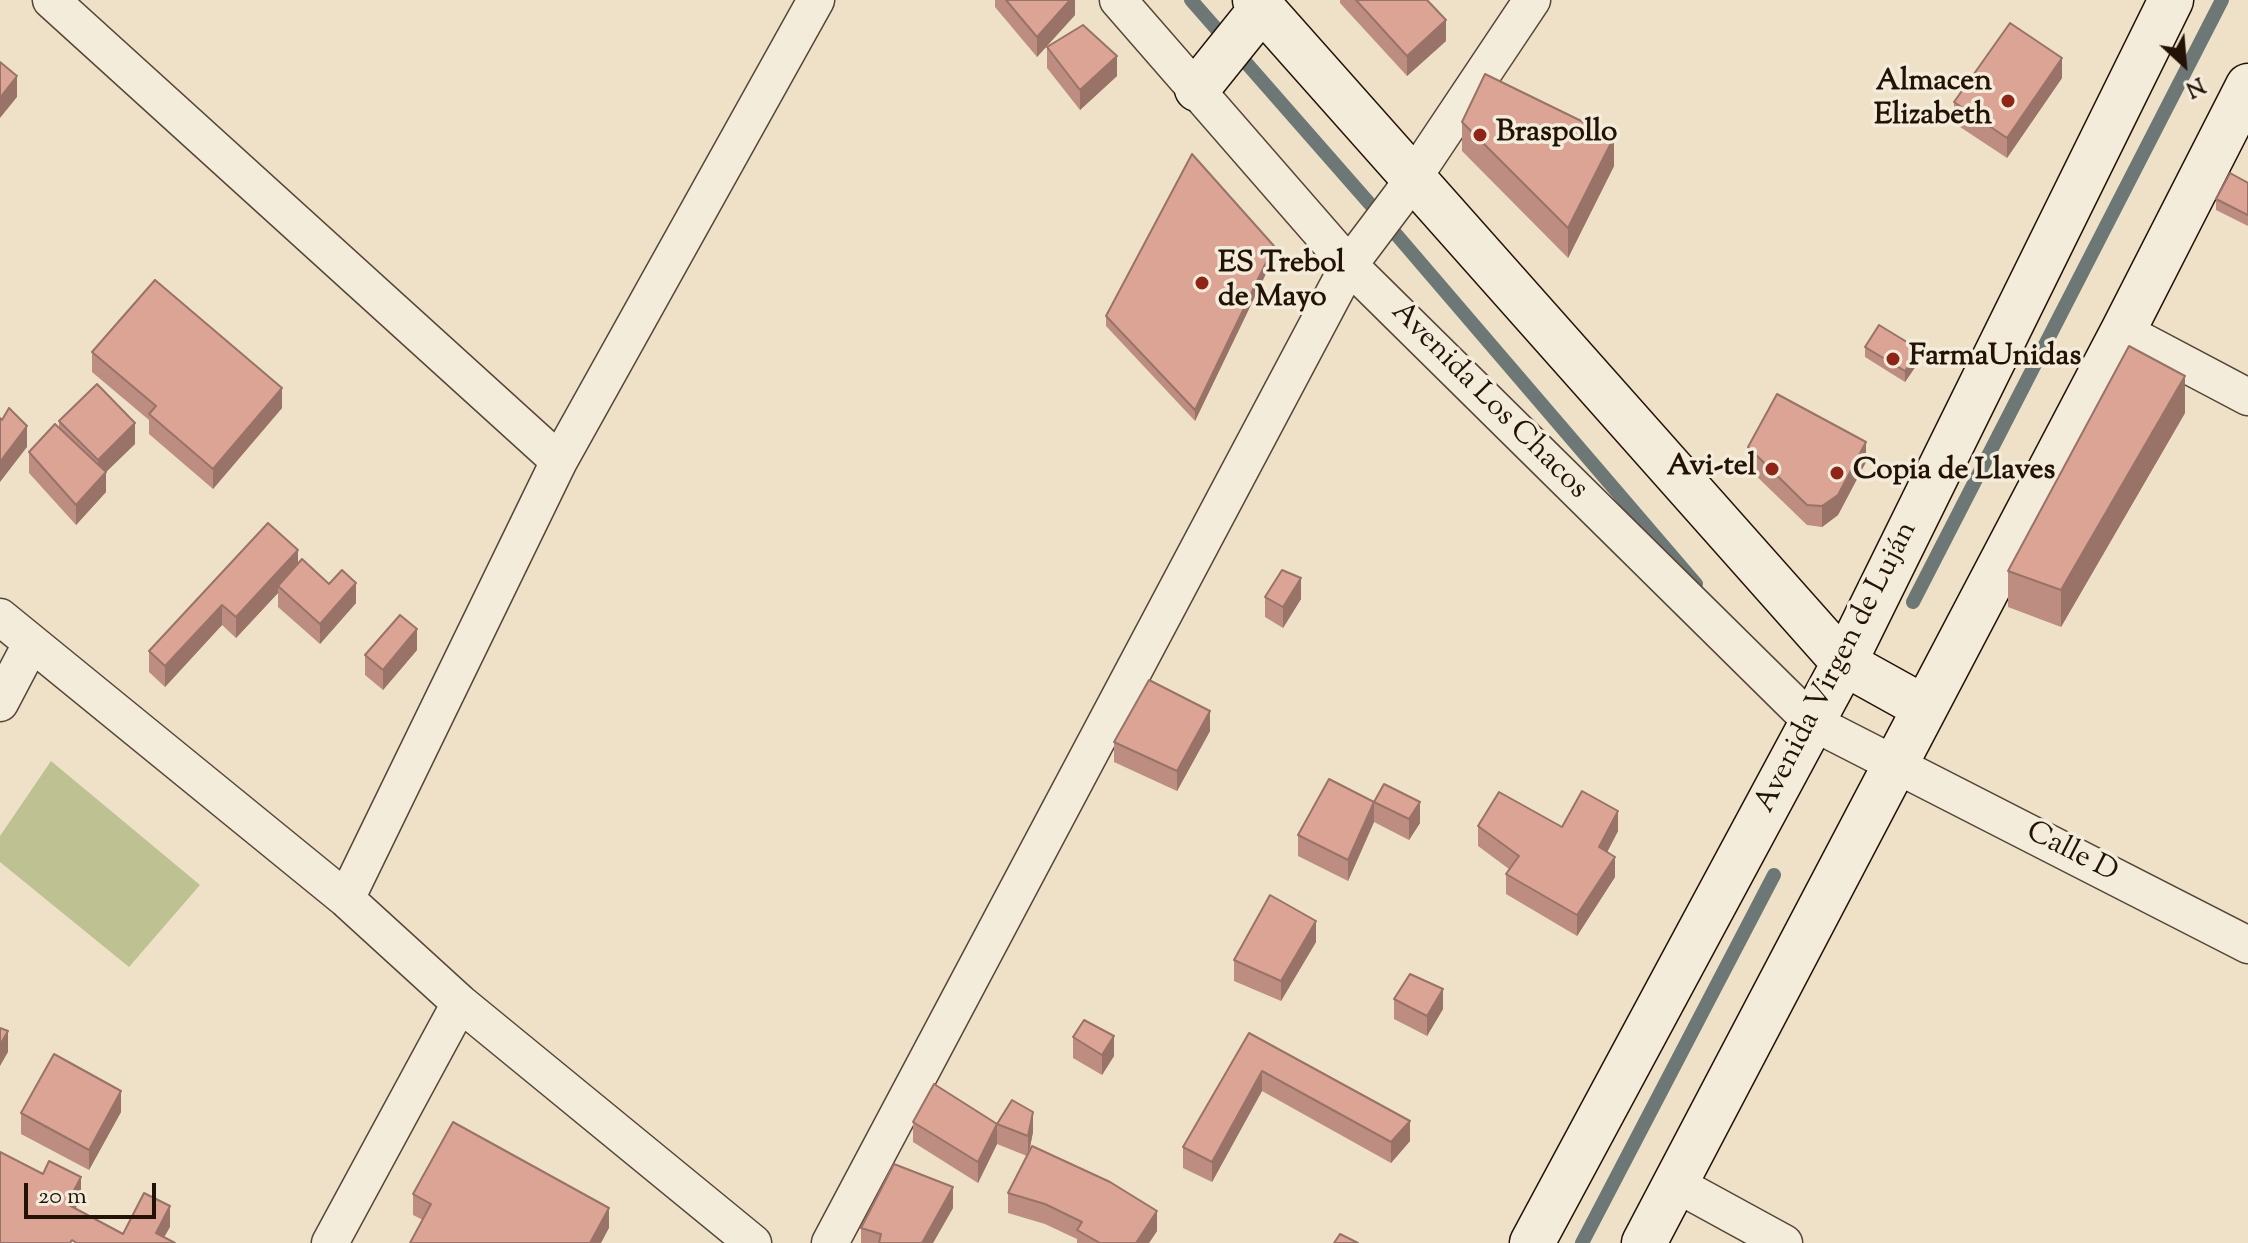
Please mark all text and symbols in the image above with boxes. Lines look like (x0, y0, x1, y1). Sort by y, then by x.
north arrow (2144, 24, 2224, 104)
place label: Almacen Elizabeth (1874, 66, 1992, 136)
text: N (2180, 67, 2209, 104)
marker: Almacen Elizabeth (1999, 92, 2017, 110)
place label: Braspollo (1496, 117, 1618, 153)
marker: Braspollo (1471, 126, 1489, 144)
place label: ES Trebol de Mayo (1218, 248, 1345, 318)
marker: ES Trebol de Mayo (1193, 274, 1211, 292)
street label: Avenida Los Chacos (1382, 296, 1594, 508)
place label: FarmaUnidas (1909, 341, 2081, 377)
marker: FarmaUnidas (1884, 350, 1902, 368)
place label: Avi-tel (1667, 451, 1756, 487)
place label: Copia de Llaves (1853, 455, 2055, 491)
marker: Avi-tel (1763, 460, 1781, 478)
marker: Copia de Llaves (1828, 464, 1846, 482)
street label: Avenida Virgen de Luján (1749, 516, 1927, 820)
street label: Calle D (2019, 816, 2123, 892)
scale bar (28, 1167, 160, 1217)
text: 20 m (38, 1180, 87, 1214)

